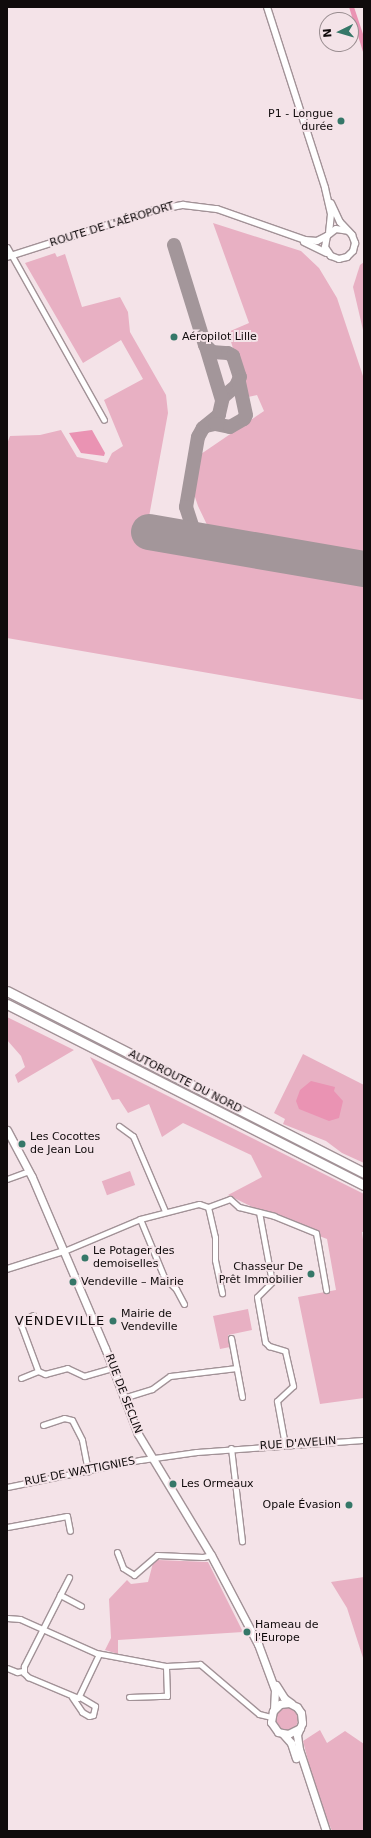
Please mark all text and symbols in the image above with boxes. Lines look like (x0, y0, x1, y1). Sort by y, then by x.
north arrow (319, 12, 359, 52)
text: N (321, 28, 334, 38)
place label: P1 - Longue durée (268, 108, 333, 134)
marker: P1 - Longue durée (336, 116, 346, 126)
street label: ROUTE DE L'AÉROPORT (48, 200, 176, 250)
place label: Aéropilot Lille (182, 330, 257, 344)
marker: Aéropilot Lille (169, 332, 179, 342)
street label: AUTOROUTE DU NORD (126, 1048, 244, 1116)
place label: Les Cocottes de Jean Lou (30, 1131, 100, 1157)
marker: Les Cocottes de Jean Lou (17, 1139, 27, 1149)
place label: Le Potager des demoiselles (93, 1245, 174, 1271)
marker: Le Potager des demoiselles (80, 1253, 90, 1263)
place label: Chasseur De Prêt Immobilier (219, 1261, 303, 1287)
marker: Chasseur De Prêt Immobilier (306, 1269, 316, 1279)
place label: Vendeville – Mairie (81, 1275, 184, 1289)
marker: Vendeville – Mairie (68, 1277, 78, 1287)
place label: Mairie de Vendeville (121, 1308, 178, 1334)
district label: VENDEVILLE (15, 1313, 105, 1329)
marker: Mairie de Vendeville (108, 1316, 118, 1326)
street label: RUE DE SECLIN (102, 1352, 144, 1436)
street label: RUE D'AVELIN (259, 1435, 337, 1453)
street label: RUE DE WATTIGNIES (24, 1455, 136, 1489)
place label: Les Ormeaux (181, 1477, 254, 1491)
marker: Les Ormeaux (168, 1479, 178, 1489)
place label: Opale Évasion (263, 1498, 341, 1512)
marker: Opale Évasion (344, 1500, 354, 1510)
place label: Hameau de l'Europe (255, 1619, 318, 1645)
marker: Hameau de l'Europe (242, 1627, 252, 1637)

